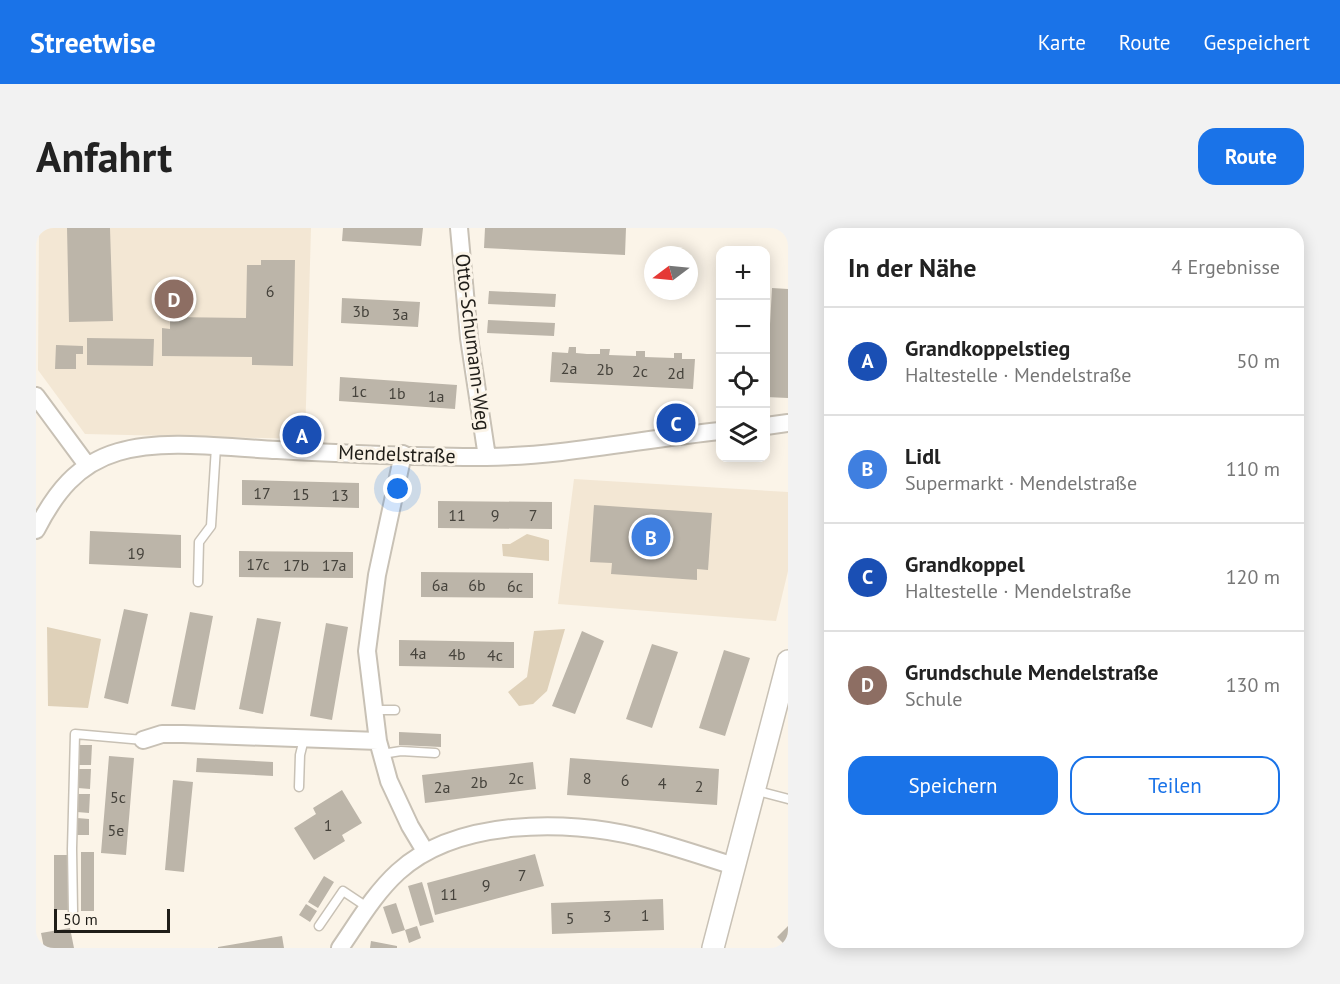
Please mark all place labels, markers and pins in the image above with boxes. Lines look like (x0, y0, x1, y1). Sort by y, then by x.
pin: D (154, 276, 194, 322)
pin: C (656, 400, 696, 446)
pin: A (282, 412, 322, 458)
pin: B (632, 514, 670, 560)

